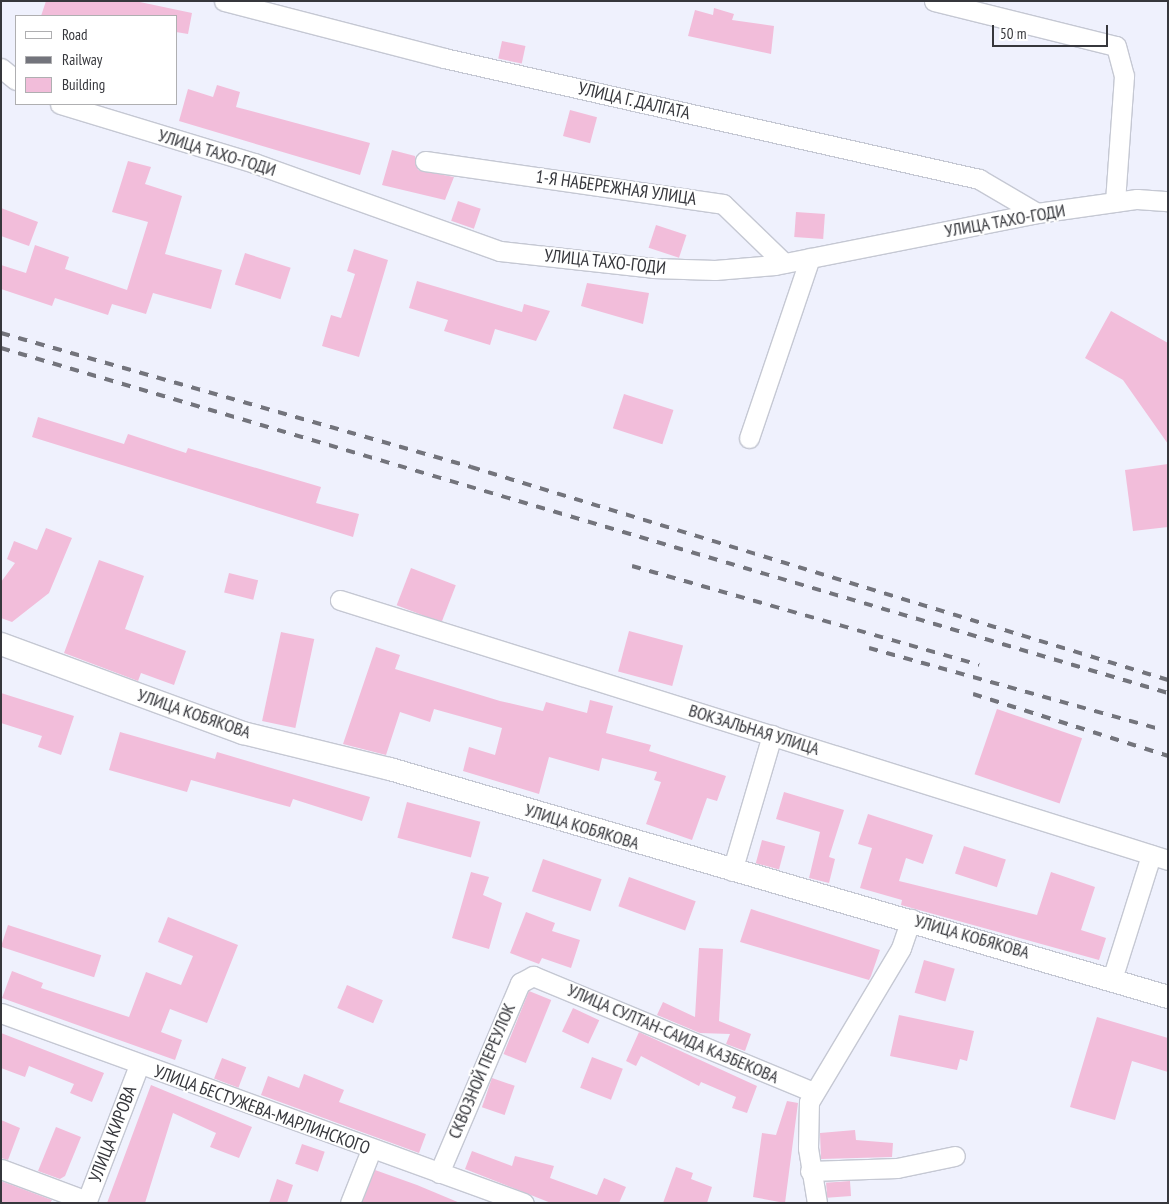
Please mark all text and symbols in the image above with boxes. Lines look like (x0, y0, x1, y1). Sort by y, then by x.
legend (15, 15, 178, 105)
scale bar (994, 15, 1110, 47)
text: 50 m (1000, 24, 1026, 43)
text: Road (62, 25, 88, 44)
text: Railway (62, 50, 102, 69)
text: Building (62, 75, 105, 94)
street label: УЛИЦА Г. ДАЛГАТА (575, 77, 693, 125)
street label: УЛИЦА ТАХО-ГОДИ (155, 125, 279, 181)
street label: 1-Я НАБЕРЕЖНАЯ УЛИЦА (534, 166, 698, 210)
street label: УЛИЦА ТАХО-ГОДИ (942, 200, 1068, 242)
street label: УЛИЦА ТАХО-ГОДИ (543, 245, 667, 279)
street label: УЛИЦА КОБЯКОВА (134, 684, 254, 744)
street label: ВОКЗАЛЬНАЯ УЛИЦА (686, 700, 822, 760)
street label: УЛИЦА КОБЯКОВА (522, 799, 642, 855)
street label: УЛИЦА КОБЯКОВА (912, 910, 1032, 964)
street label: УЛИЦА СУЛТАН-САИДА КАЗБЕКОВА (563, 979, 783, 1089)
street label: СКВОЗНОЙ ПЕРЕУЛОК (444, 1000, 520, 1142)
street label: УЛИЦА БЕСТУЖЕВА-МАРЛИНСКОГО (151, 1061, 373, 1159)
street label: УЛИЦА КИРОВА (85, 1082, 141, 1186)

